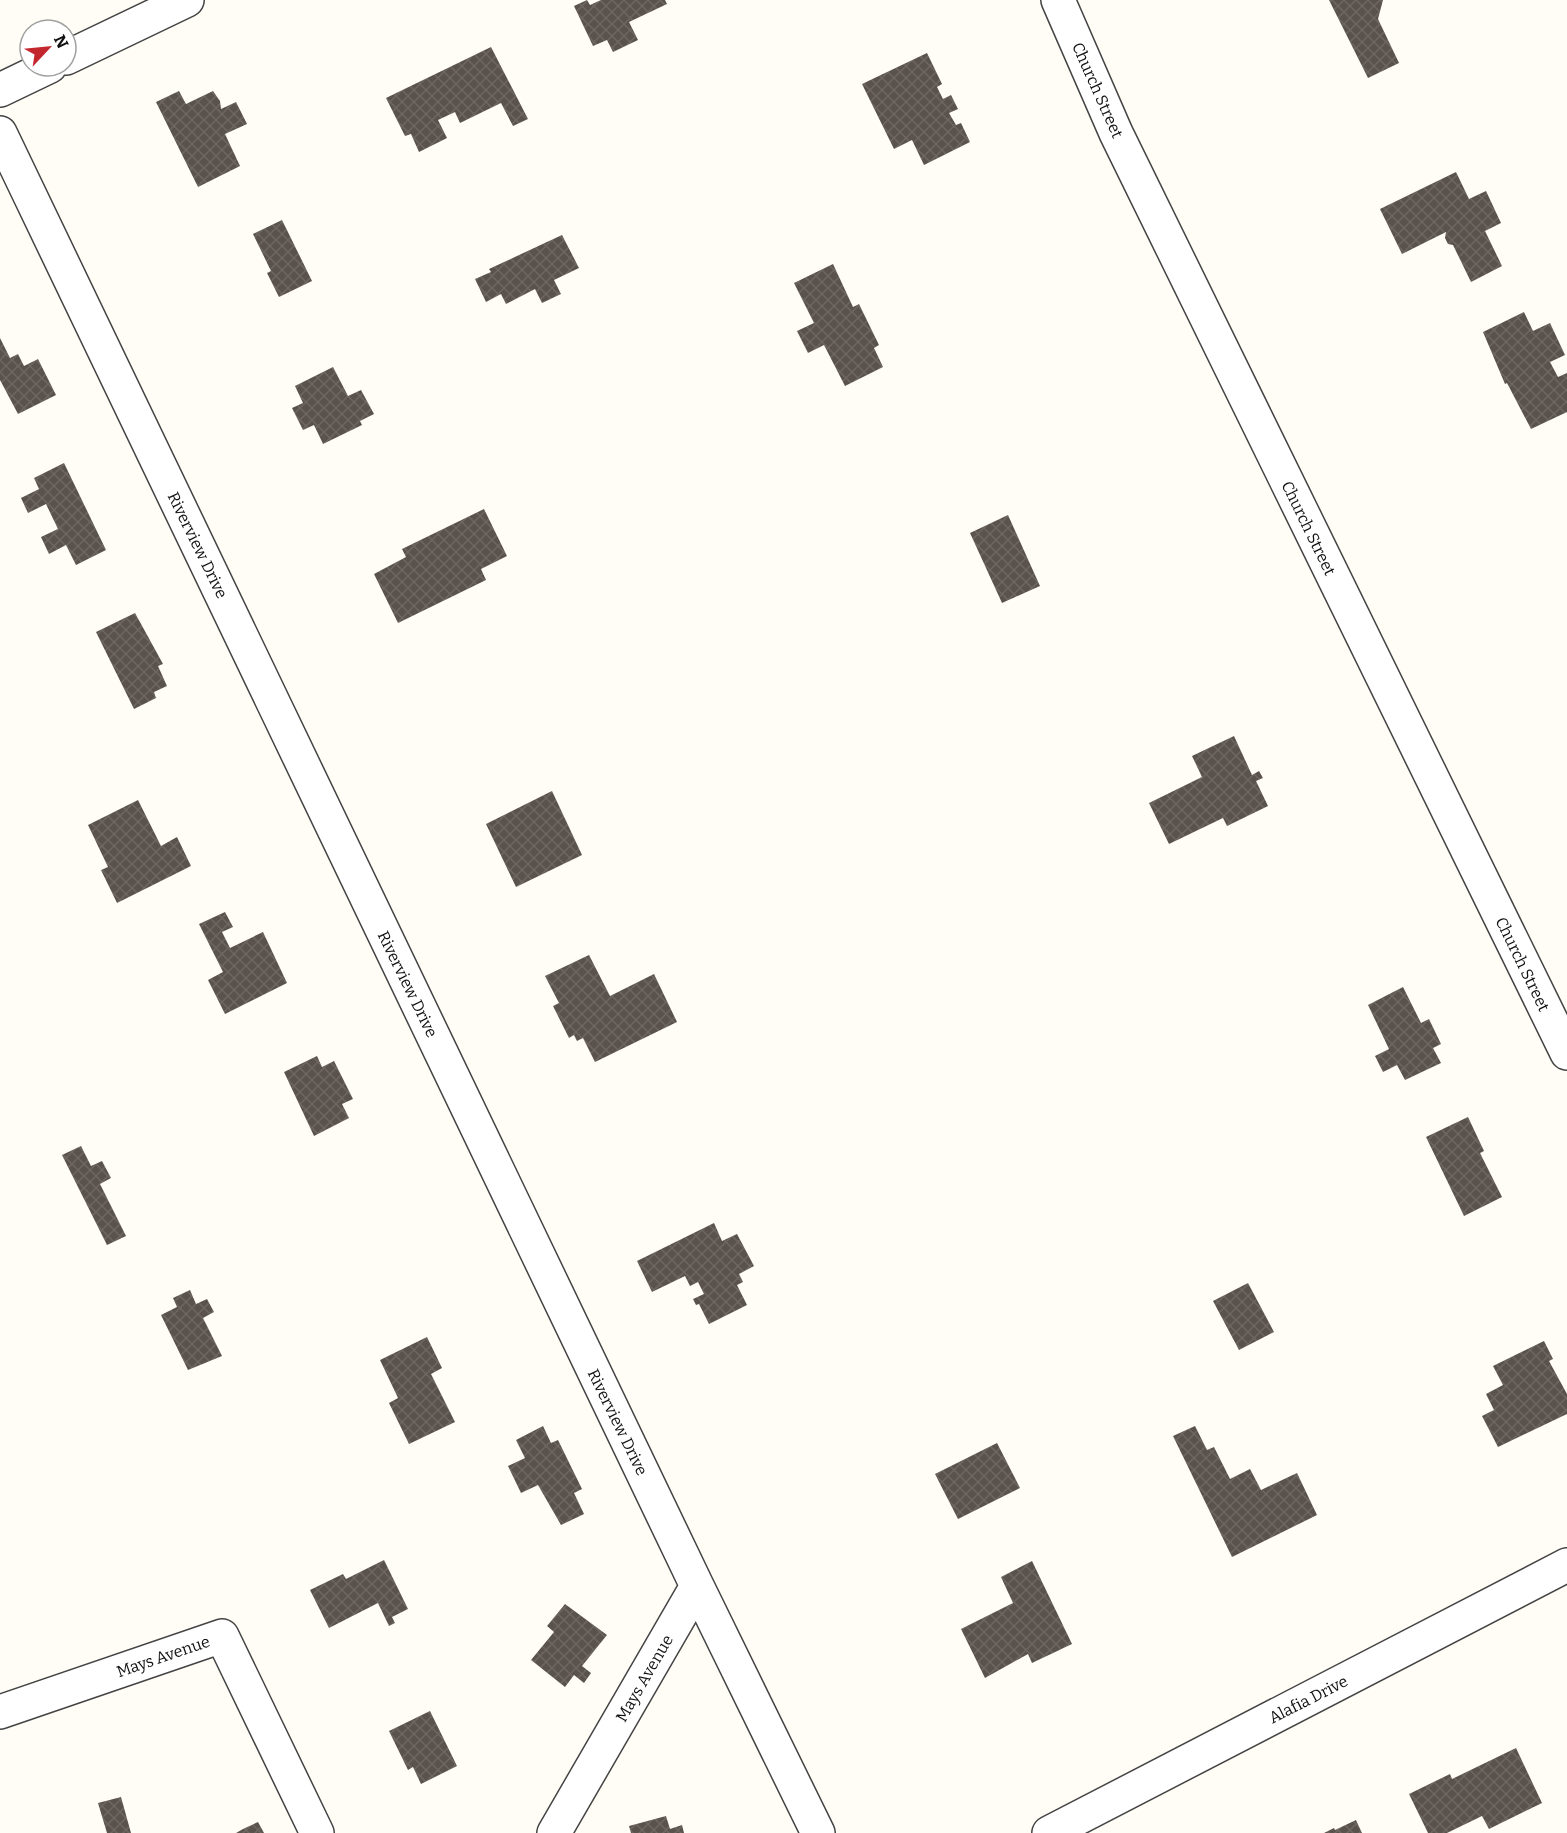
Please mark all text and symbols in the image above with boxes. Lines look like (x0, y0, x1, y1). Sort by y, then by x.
north arrow (18, 18, 78, 78)
text: N (50, 32, 72, 51)
street label: Church Street (1068, 39, 1127, 141)
street label: Church Street (1278, 478, 1340, 579)
street label: Riverview Drive (164, 489, 231, 601)
street label: Church Street (1492, 914, 1554, 1015)
street label: Riverview Drive (374, 928, 441, 1040)
street label: Riverview Drive (584, 1366, 651, 1478)
street label: Mays Avenue (612, 1631, 677, 1725)
street label: Mays Avenue (114, 1632, 212, 1681)
street label: Alafia Drive (1266, 1671, 1351, 1727)

